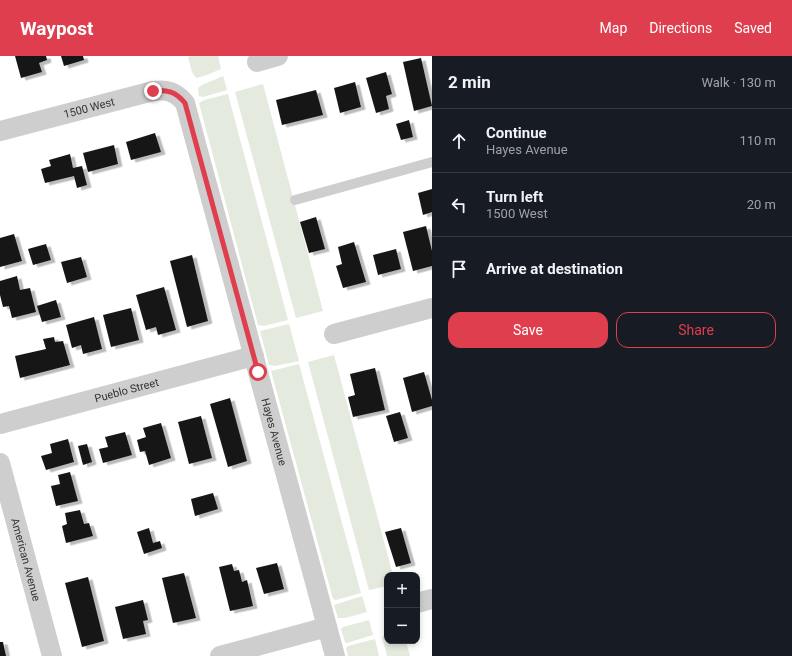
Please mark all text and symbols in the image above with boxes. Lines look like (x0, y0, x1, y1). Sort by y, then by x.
text: Waypost (20, 17, 94, 40)
text: Map (600, 20, 627, 36)
text: Directions (649, 20, 712, 36)
text: Saved (734, 20, 772, 36)
text: 2 min (448, 72, 491, 92)
text: Walk · 130 m (701, 75, 776, 90)
route end (144, 82, 162, 100)
street label: 1500 West (62, 95, 116, 121)
text: Continue (486, 124, 547, 142)
icon: ahead (448, 130, 470, 152)
text: 110 m (739, 133, 776, 148)
text: Hayes Avenue (486, 142, 568, 157)
text: Turn left (486, 188, 543, 206)
icon: left (448, 194, 470, 216)
text: 20 m (747, 197, 776, 212)
text: 1500 West (486, 206, 548, 221)
icon: arrive (448, 258, 470, 280)
text: Arrive at destination (486, 260, 623, 278)
button: Save (448, 312, 608, 348)
button: Share (616, 312, 776, 348)
route start (249, 363, 267, 381)
street label: Pueblo Street (93, 375, 160, 405)
street label: Hayes Avenue (259, 397, 290, 467)
street label: American Avenue (9, 516, 43, 603)
map controls (384, 572, 420, 644)
button: + (384, 572, 420, 608)
button: − (384, 608, 420, 644)

